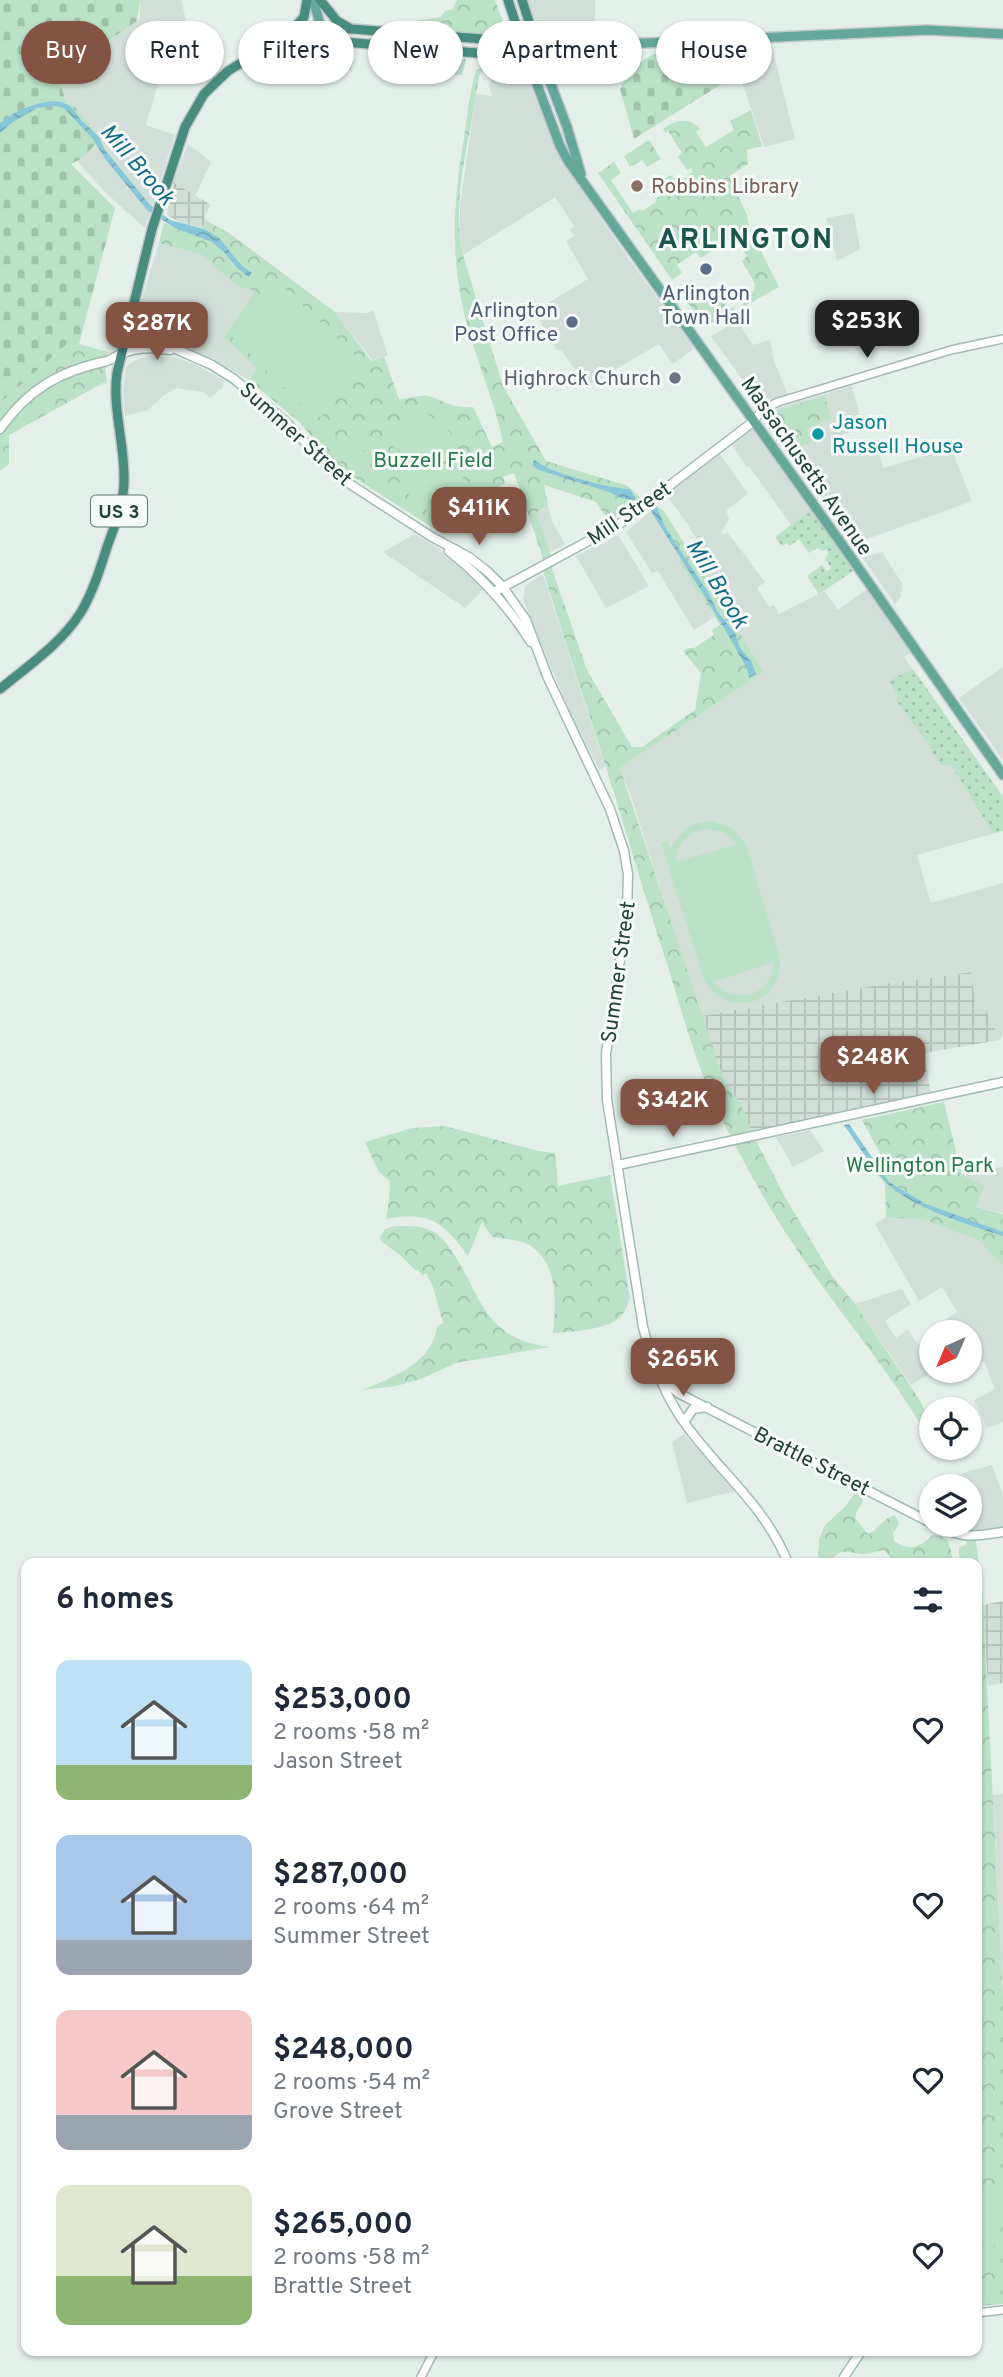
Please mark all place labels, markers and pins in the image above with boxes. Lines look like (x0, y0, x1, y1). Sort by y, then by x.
place label: Robbins Library (651, 174, 799, 201)
marker: Robbins Library (629, 178, 645, 194)
marker: Arlington Town Hall (698, 261, 714, 277)
place label: Arlington Town Hall (661, 281, 751, 332)
place label: Arlington Post Office (454, 298, 558, 349)
pin: $253K (818, 300, 916, 360)
pin: $287K (108, 302, 206, 362)
marker: Arlington Post Office (564, 314, 580, 330)
place label: Highrock Church (503, 366, 661, 393)
marker: Highrock Church (667, 370, 683, 386)
place label: Jason Russell House (832, 410, 963, 461)
marker: Jason Russell House (810, 426, 826, 442)
pin: $411K (430, 488, 528, 547)
pin: $248K (824, 1036, 922, 1096)
pin: $342K (624, 1080, 722, 1139)
pin: $265K (634, 1338, 732, 1398)

